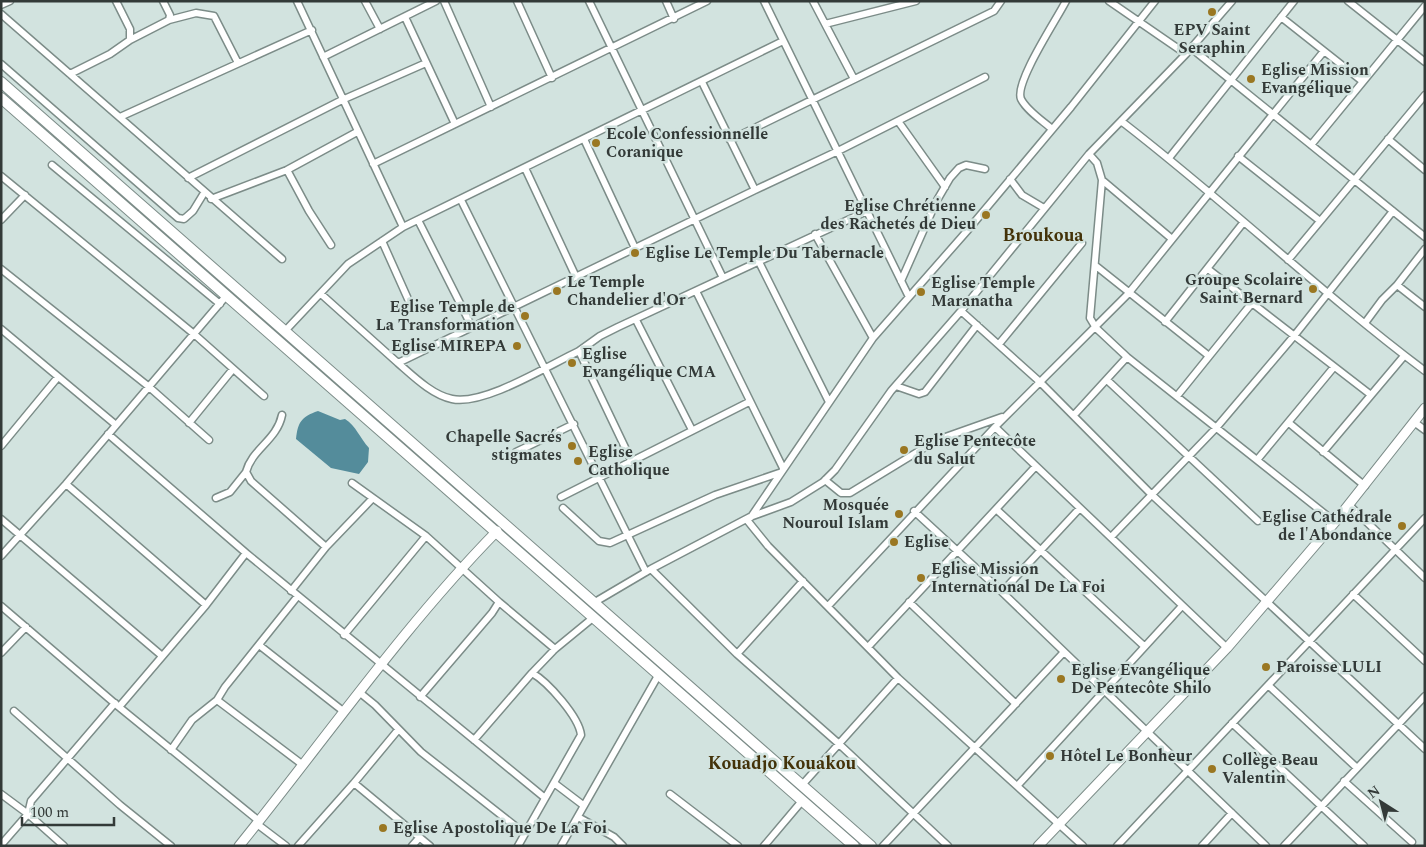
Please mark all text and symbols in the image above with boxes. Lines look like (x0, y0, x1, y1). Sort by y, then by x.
marker: EPV Saint Seraphin (1206, 6, 1218, 18)
place label: EPV Saint Seraphin (1174, 18, 1250, 60)
place label: Eglise Mission Evangélique (1261, 58, 1369, 100)
marker: Eglise Mission Evangélique (1245, 73, 1257, 85)
place label: Ecole Confessionnelle Coranique (606, 122, 768, 164)
marker: Ecole Confessionnelle Coranique (590, 137, 602, 149)
place label: Eglise Chrétienne des Rachetés de Dieu (821, 194, 977, 236)
marker: Eglise Chrétienne des Rachetés de Dieu (980, 209, 992, 221)
district label: Broukoua (1002, 222, 1084, 249)
place label: Eglise Le Temple Du Tabernacle (645, 241, 884, 265)
marker: Eglise Le Temple Du Tabernacle (629, 247, 641, 259)
place label: Groupe Scolaire Saint Bernard (1185, 268, 1303, 310)
place label: Le Temple Chandelier d'Or (567, 270, 686, 312)
place label: Eglise Temple Maranatha (931, 271, 1035, 313)
marker: Groupe Scolaire Saint Bernard (1307, 283, 1319, 295)
marker: Le Temple Chandelier d'Or (551, 285, 563, 297)
marker: Eglise Temple Maranatha (915, 286, 927, 298)
place label: Eglise Temple de La Transformation (375, 295, 515, 337)
marker: Eglise Temple de La Transformation (519, 310, 531, 322)
place label: Eglise MIREPA (391, 334, 508, 358)
marker: Eglise MIREPA (511, 340, 523, 352)
place label: Eglise Evangélique CMA (582, 342, 717, 384)
marker: Eglise Evangélique CMA (566, 357, 578, 369)
place label: Chapelle Sacrés stigmates (446, 425, 562, 467)
place label: Eglise Pentecôte du Salut (914, 429, 1036, 471)
marker: Chapelle Sacrés stigmates (566, 440, 578, 452)
place label: Eglise Catholique (588, 440, 670, 482)
marker: Eglise Pentecôte du Salut (898, 444, 910, 456)
marker: Eglise Catholique (572, 455, 584, 467)
place label: Mosquée Nouroul Islam (782, 493, 890, 535)
place label: Eglise Cathédrale de l'Abondance (1262, 505, 1392, 547)
marker: Mosquée Nouroul Islam (893, 508, 905, 520)
marker: Eglise Cathédrale de l'Abondance (1396, 520, 1408, 532)
place label: Eglise (904, 530, 949, 554)
marker: Eglise (888, 536, 900, 548)
place label: Eglise Mission International De La Foi (931, 557, 1105, 599)
marker: Eglise Mission International De La Foi (915, 572, 927, 584)
place label: Paroisse LULI (1276, 655, 1382, 679)
place label: Eglise Evangélique De Pentecôte Shilo (1071, 658, 1212, 700)
marker: Paroisse LULI (1260, 661, 1272, 673)
marker: Eglise Evangélique De Pentecôte Shilo (1055, 673, 1067, 685)
place label: Hôtel Le Bonheur (1060, 744, 1192, 768)
place label: Collège Beau Valentin (1222, 748, 1319, 790)
district label: Kouadjo Kouakou (708, 750, 857, 777)
marker: Hôtel Le Bonheur (1044, 750, 1056, 762)
marker: Collège Beau Valentin (1206, 763, 1218, 775)
north arrow (1356, 777, 1406, 827)
text: N (1363, 780, 1384, 804)
scale bar (22, 794, 115, 826)
text: 100 m (30, 801, 69, 824)
place label: Eglise Apostolique De La Foi (393, 816, 607, 840)
marker: Eglise Apostolique De La Foi (377, 822, 389, 834)

